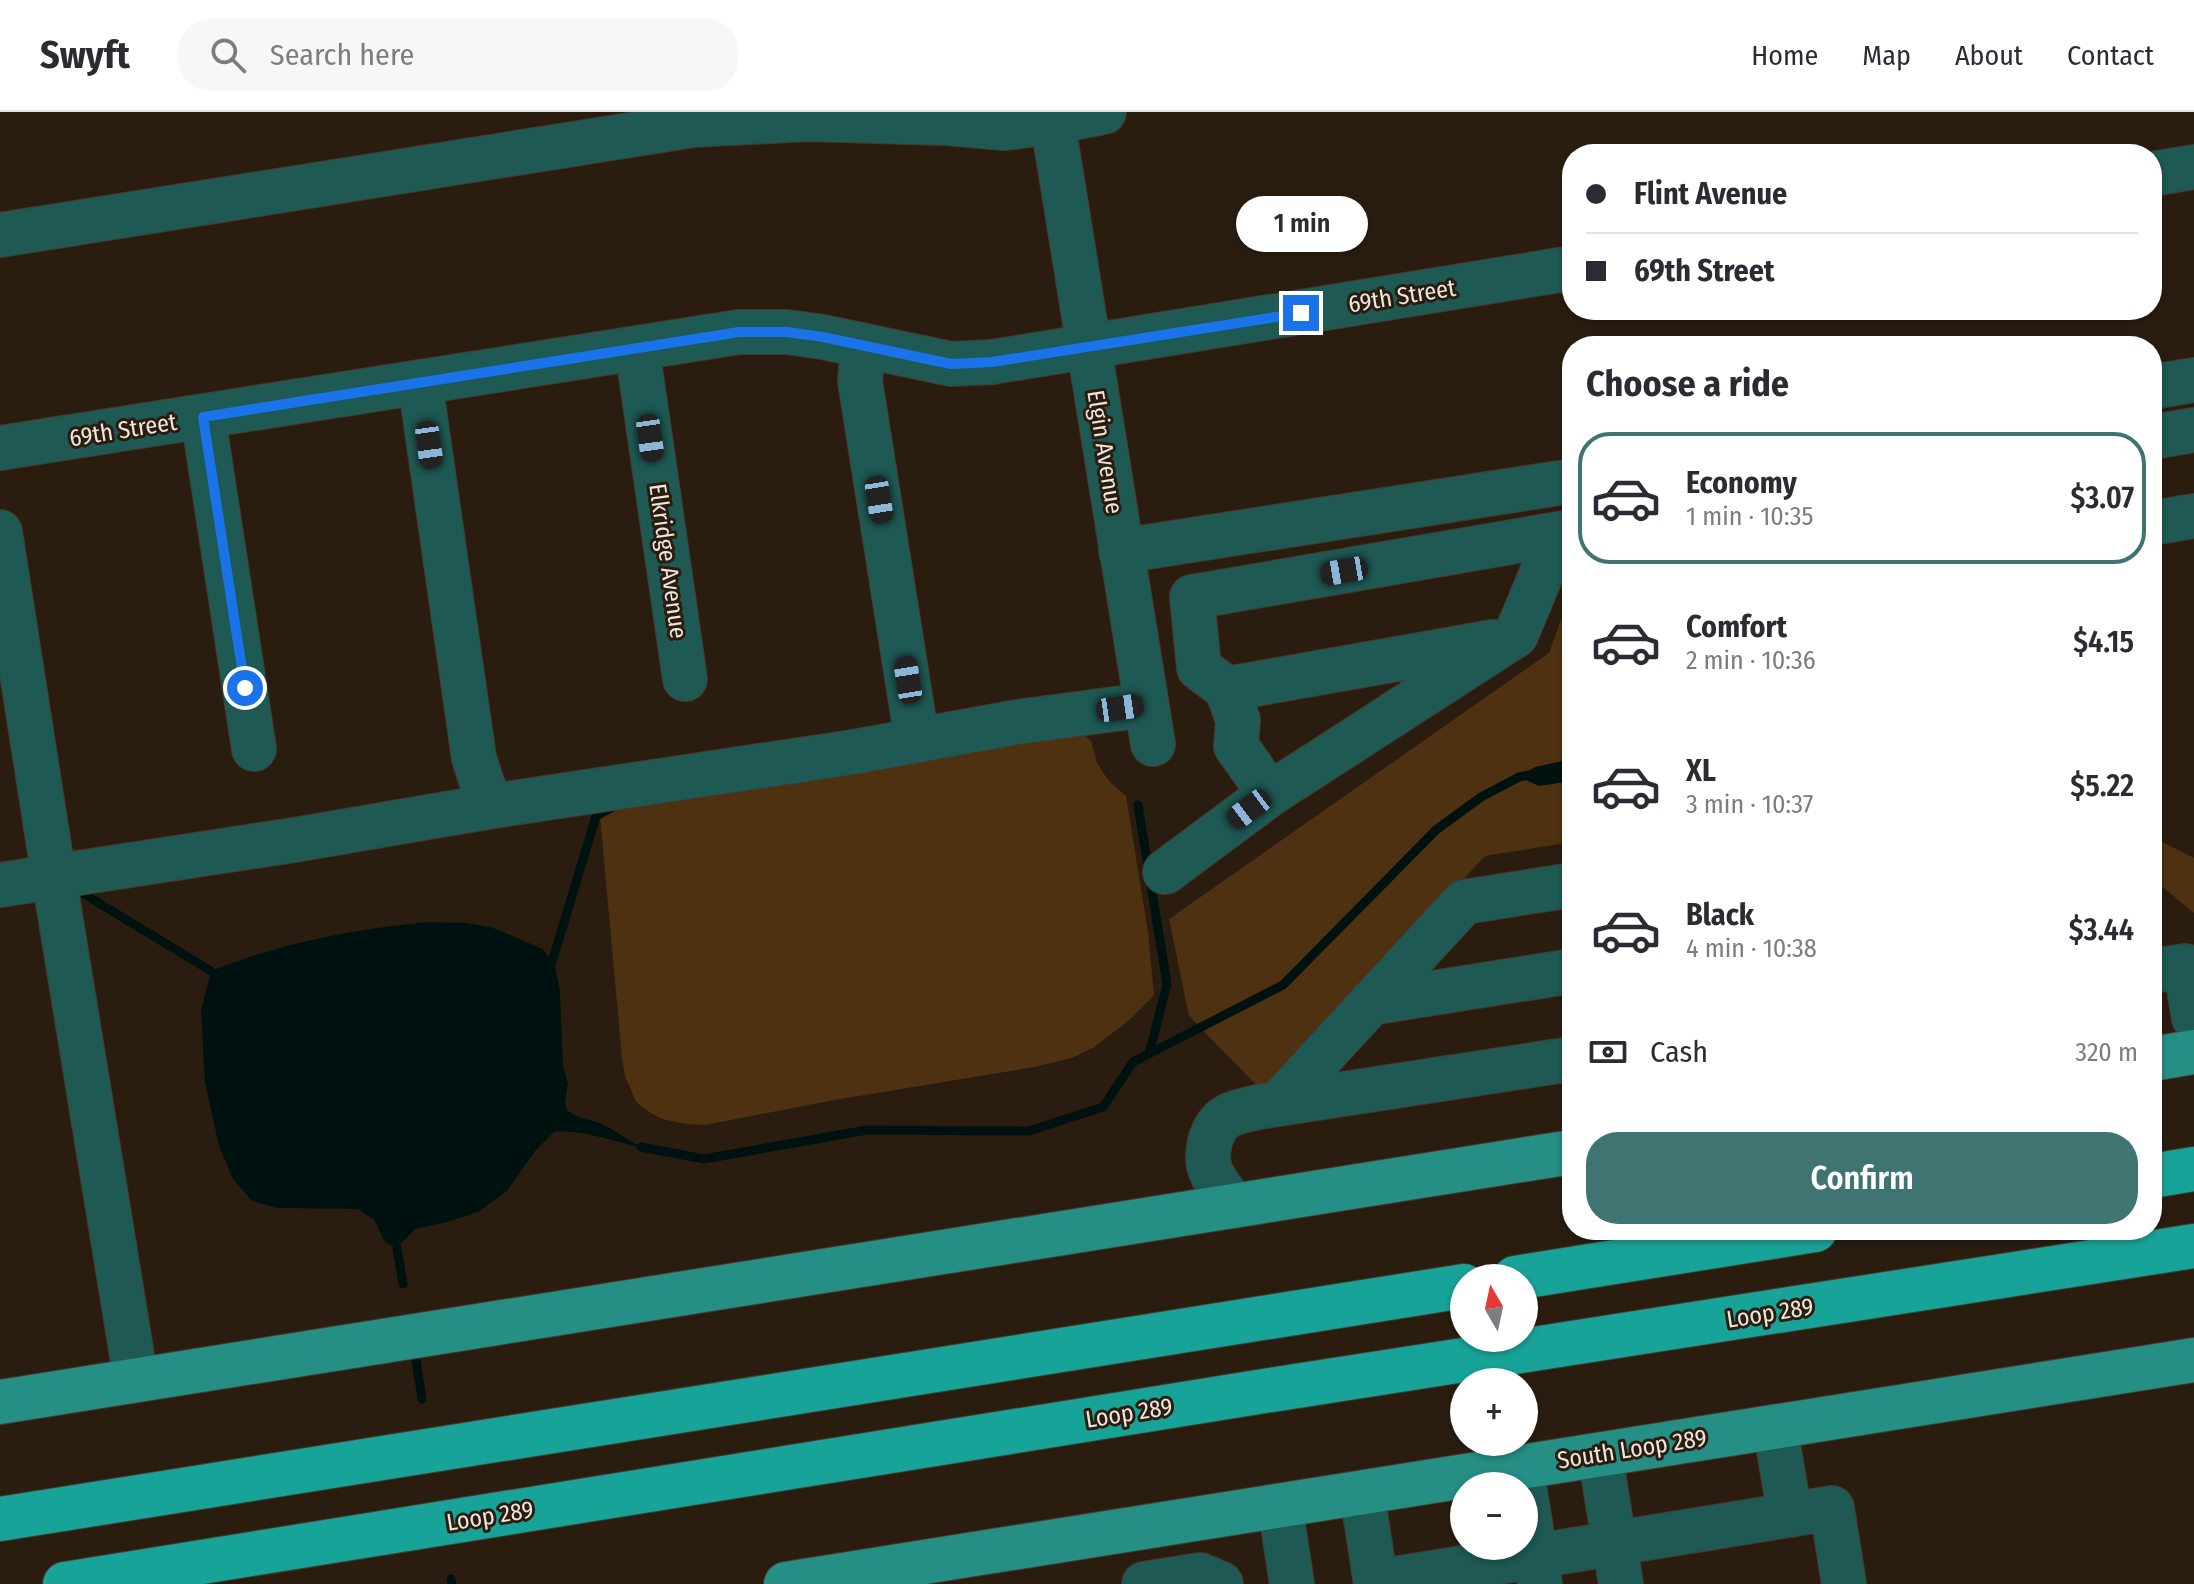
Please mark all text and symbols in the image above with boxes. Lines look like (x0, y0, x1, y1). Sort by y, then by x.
search box (178, 19, 738, 91)
text: Swyft (40, 32, 130, 78)
icon: search (206, 33, 250, 77)
text: Search here (270, 37, 414, 73)
text: Home (1751, 39, 1818, 72)
text: Map (1862, 39, 1911, 72)
text: About (1955, 39, 2023, 72)
text: Contact (2067, 39, 2154, 72)
text: Flint Avenue (1634, 176, 1787, 212)
callout: 1 min (1235, 197, 1367, 253)
text: 1 min (1274, 208, 1330, 239)
text: 69th Street (1634, 253, 1775, 289)
street label: 69th Street (1346, 274, 1458, 318)
route end (1283, 295, 1319, 331)
text: Choose a ride (1586, 362, 1789, 406)
street label: Elgin Avenue (1081, 388, 1129, 516)
street label: 69th Street (67, 408, 179, 452)
car (635, 413, 665, 463)
car (414, 420, 444, 470)
icon: car (1590, 462, 1662, 534)
text: Economy (1686, 465, 1797, 501)
car (863, 474, 895, 526)
text: $3.07 (2070, 480, 2134, 516)
street label: Elkridge Avenue (643, 482, 693, 640)
text: 1 min · 10:35 (1686, 501, 1813, 532)
car (1318, 555, 1370, 587)
icon: car (1590, 606, 1662, 678)
text: Comfort (1686, 609, 1787, 645)
text: $4.15 (2073, 624, 2134, 660)
text: 2 min · 10:36 (1686, 645, 1816, 676)
car (892, 654, 924, 706)
route start (227, 670, 263, 706)
car (1095, 693, 1145, 723)
icon: car (1590, 750, 1662, 822)
text: XL (1686, 753, 1716, 789)
text: $5.22 (2070, 768, 2134, 804)
car (1223, 785, 1275, 833)
text: 3 min · 10:37 (1686, 789, 1813, 820)
icon: car (1590, 894, 1662, 966)
text: Black (1686, 897, 1754, 933)
text: $3.44 (2069, 912, 2134, 948)
text: 4 min · 10:38 (1686, 933, 1817, 964)
icon: cash (1586, 1030, 1630, 1074)
text: Cash (1650, 1034, 1708, 1070)
text: 320 m (2075, 1037, 2138, 1068)
button: Confirm (1586, 1132, 2138, 1224)
north arrow (1450, 1264, 1538, 1352)
map controls (1450, 1264, 1538, 1560)
street label: Loop 289 (1725, 1292, 1815, 1334)
button: + (1450, 1368, 1538, 1456)
street label: Loop 289 (1084, 1392, 1174, 1434)
street label: South Loop 289 (1555, 1423, 1709, 1475)
button: − (1450, 1472, 1538, 1560)
street label: Loop 289 (445, 1495, 535, 1537)

